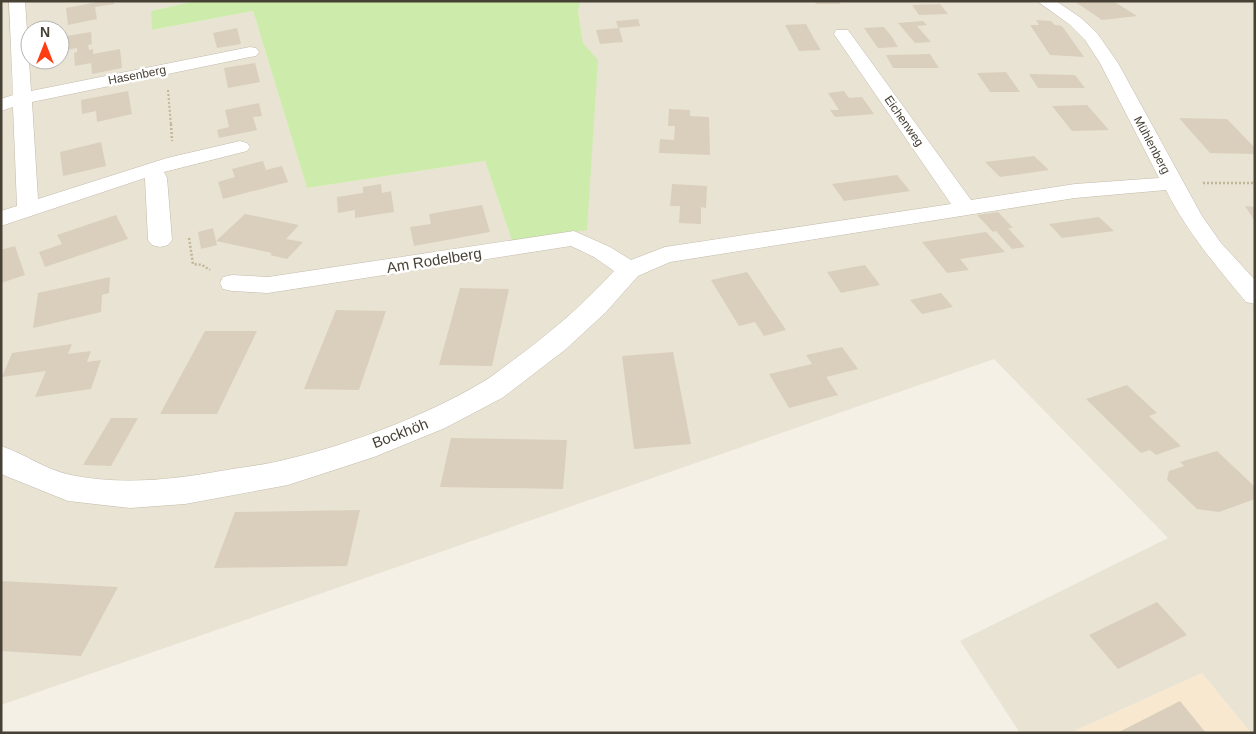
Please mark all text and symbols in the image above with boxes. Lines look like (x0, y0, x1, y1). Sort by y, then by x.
north arrow (20, 20, 70, 70)
text: N (40, 24, 50, 40)
street label: Hasenberg (107, 63, 167, 87)
street label: Eichenweg (881, 93, 927, 149)
street label: Mühlenberg (1131, 114, 1173, 176)
street label: Am Rodelberg (385, 244, 483, 276)
street label: Bockhöh (370, 415, 430, 451)

